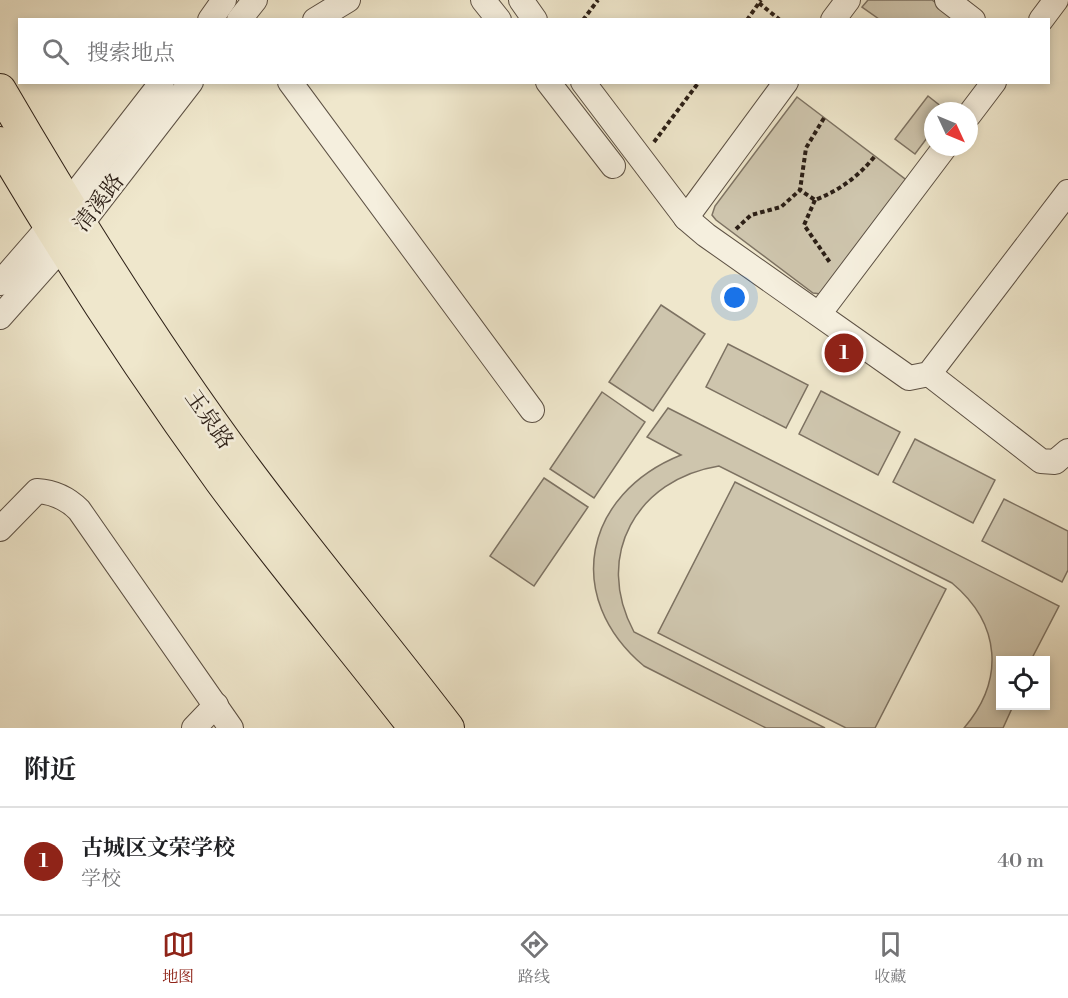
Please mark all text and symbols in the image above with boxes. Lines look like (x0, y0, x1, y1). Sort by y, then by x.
search box (18, 18, 1050, 84)
icon: search (39, 35, 72, 68)
text: 搜索地点 (87, 40, 175, 67)
north arrow (924, 102, 978, 156)
street label: 清溪路 (68, 169, 130, 237)
your location (720, 283, 749, 312)
pin: 1 (824, 330, 864, 376)
street label: 玉泉路 (179, 385, 239, 455)
map controls (996, 656, 1050, 710)
button: locate (996, 656, 1050, 710)
text: 附近 (24, 754, 76, 786)
text: 古城区文荣学校 (81, 835, 235, 862)
text: 1 (39, 849, 48, 874)
text: 40 m (997, 849, 1044, 874)
text: 学校 (81, 867, 121, 892)
tab: 地图 (162, 928, 195, 987)
tab: 路线 (518, 928, 551, 987)
tab: 收藏 (874, 928, 907, 987)

